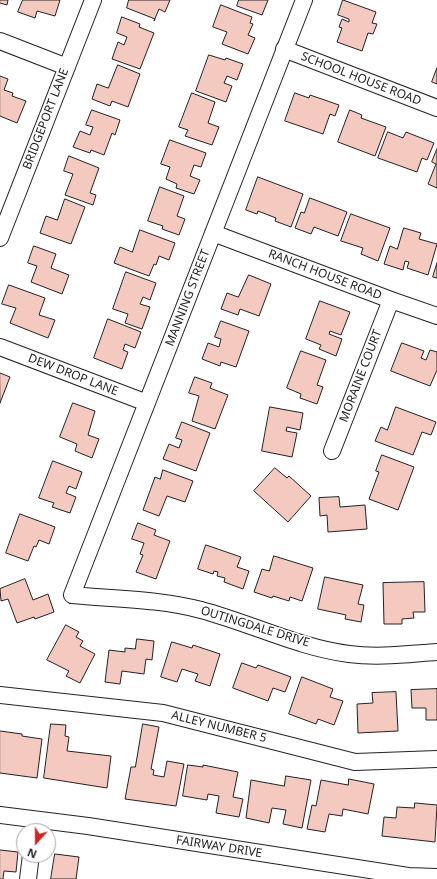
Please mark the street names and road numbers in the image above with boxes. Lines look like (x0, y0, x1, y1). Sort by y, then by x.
street label: SCHOOL HOUSE ROAD (299, 49, 423, 109)
street label: BRIDGEPORT LANE (20, 66, 72, 172)
street label: RANCH HOUSE ROAD (266, 247, 384, 303)
street label: MANNING STREET (163, 248, 213, 348)
street label: MORAINE COURT (337, 328, 385, 424)
street label: DEW DROP LANE (26, 351, 120, 399)
street label: OUTINGDALE DRIVE (199, 604, 311, 650)
street label: ALLEY NUMBER 5 (170, 708, 268, 746)
street label: FAIRWAY DRIVE (175, 833, 263, 861)

